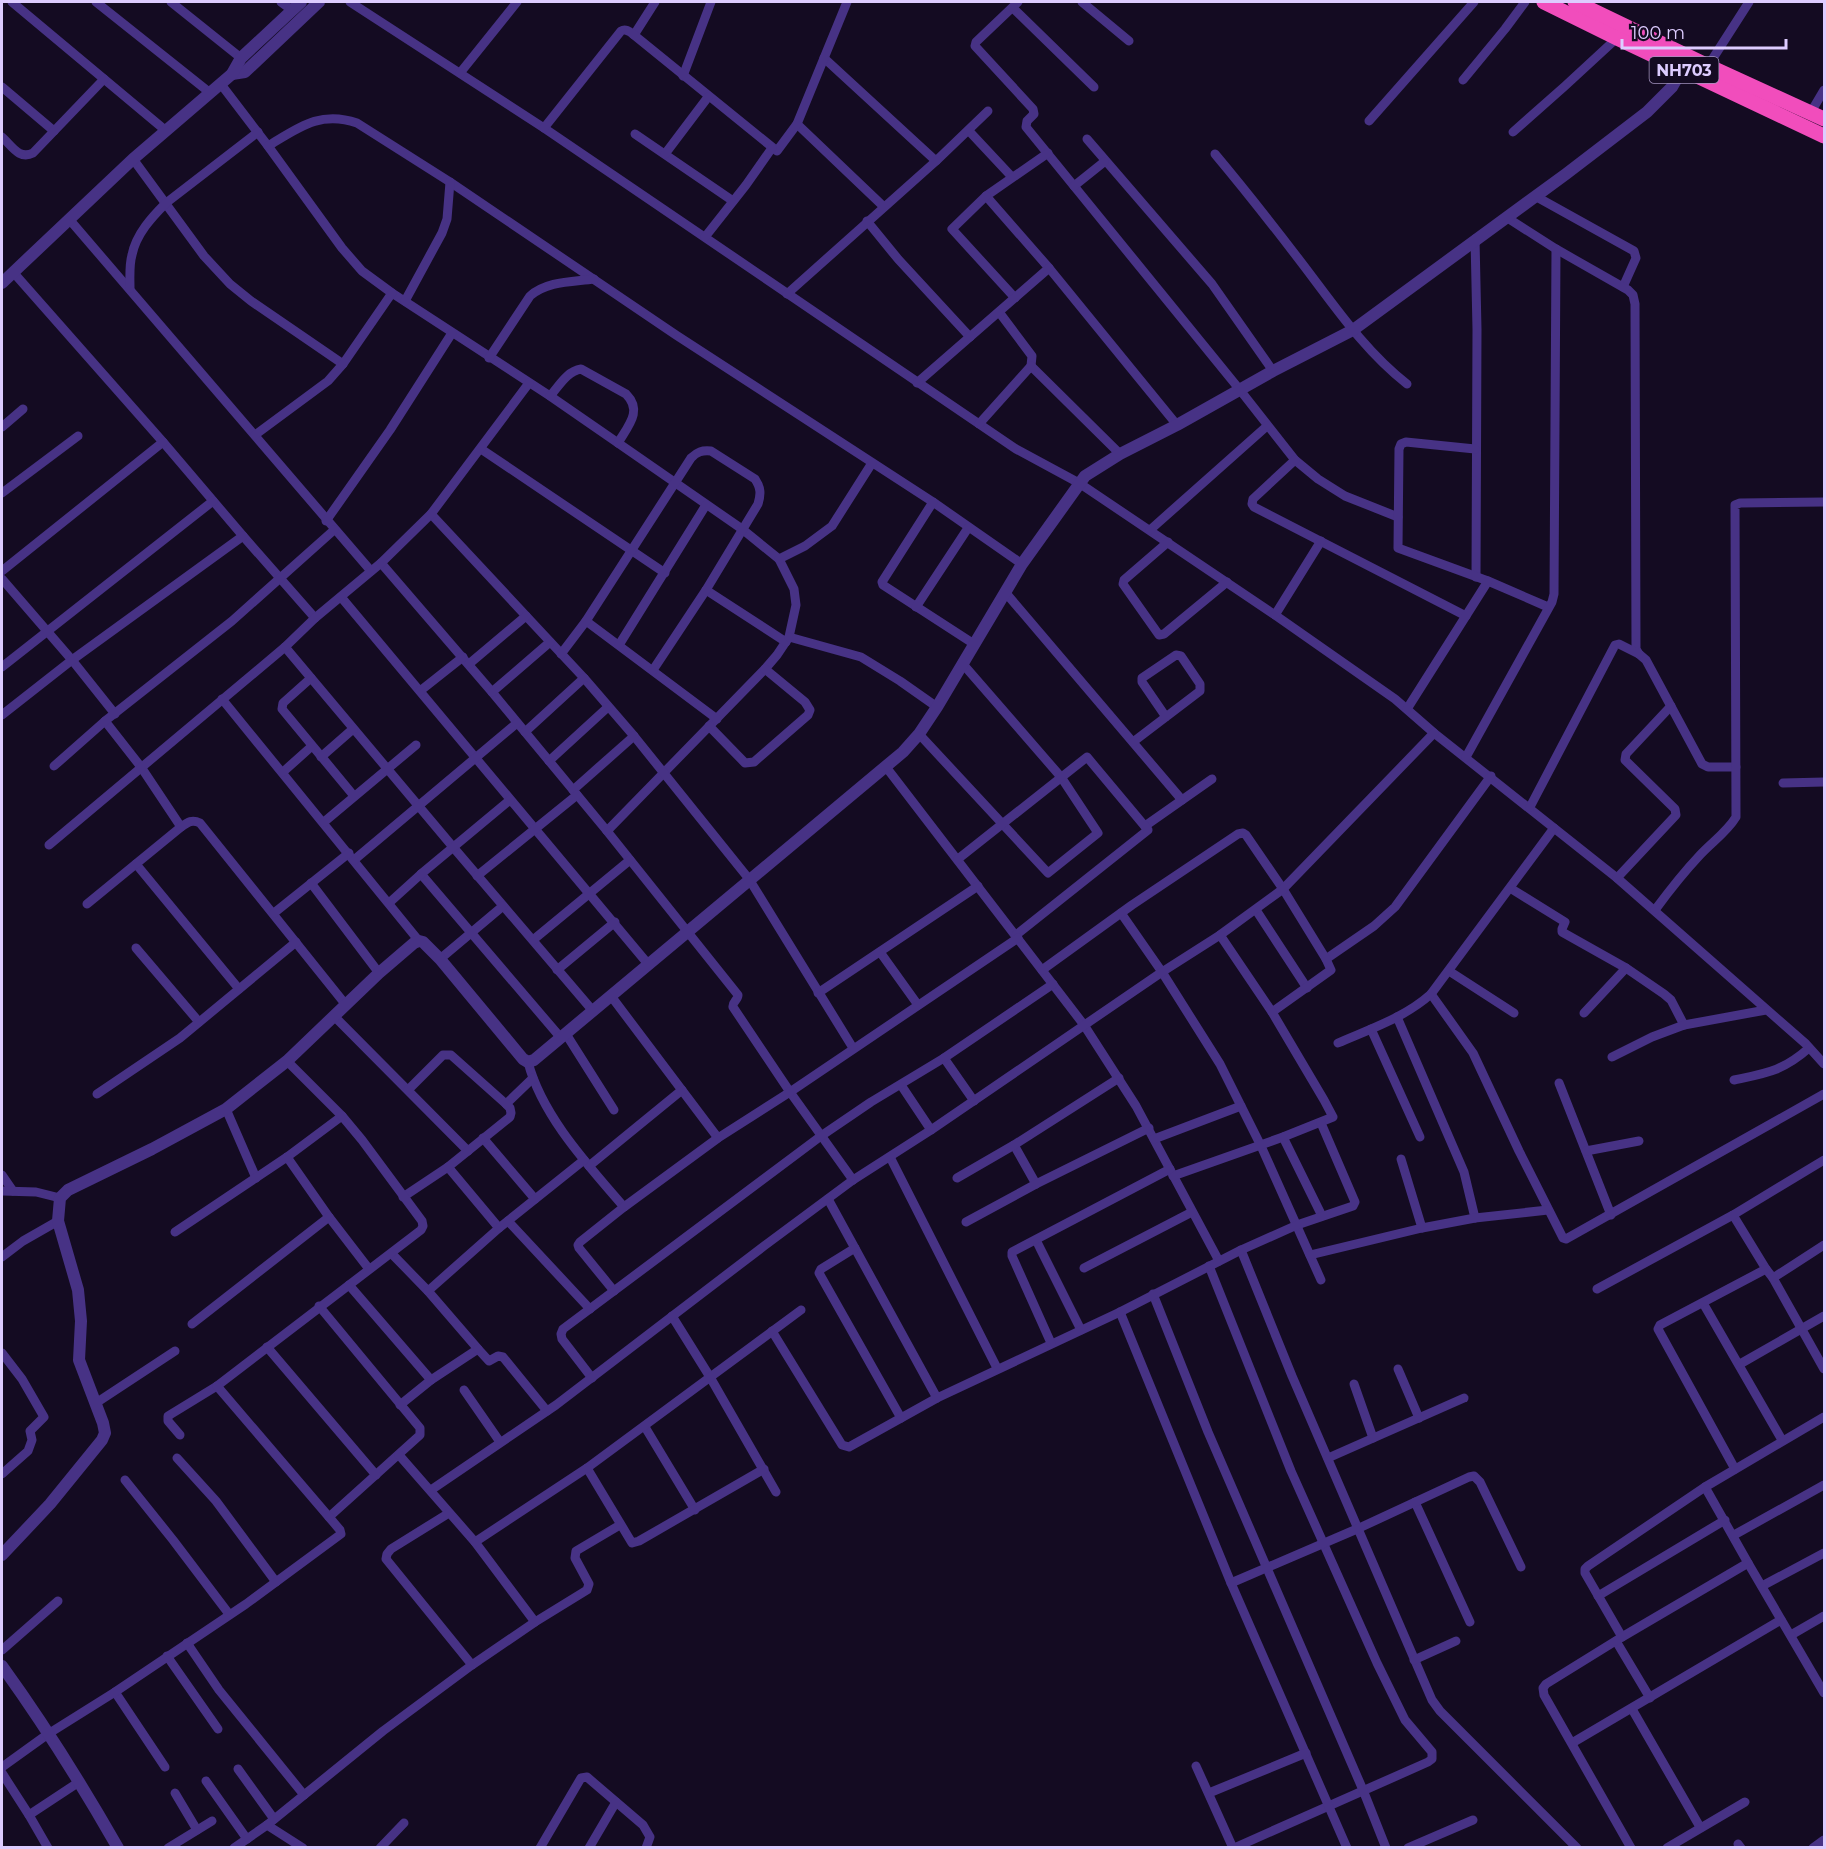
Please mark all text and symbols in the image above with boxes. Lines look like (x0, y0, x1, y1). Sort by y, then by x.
scale bar (1622, 12, 1786, 50)
text: 100 m (1631, 22, 1685, 44)
road number: NH703 (1650, 57, 1718, 83)

